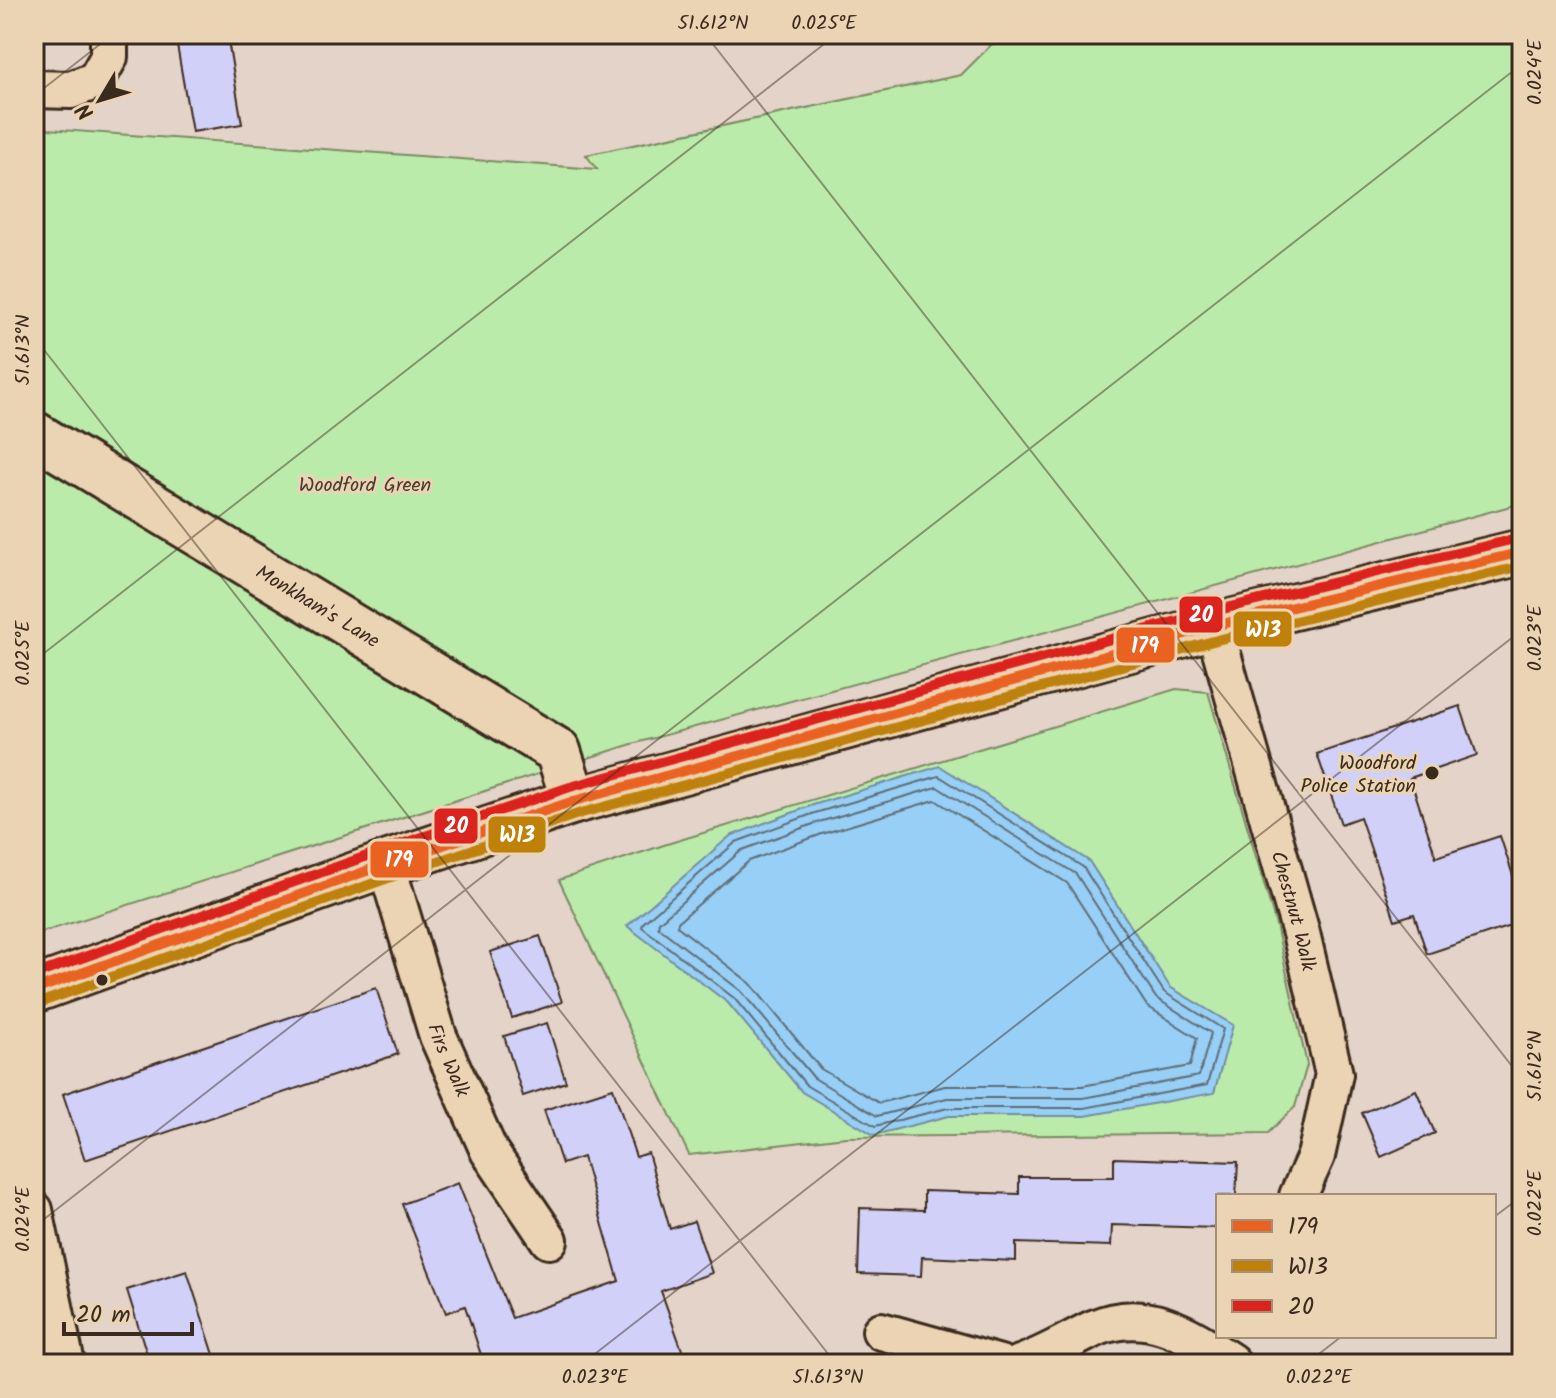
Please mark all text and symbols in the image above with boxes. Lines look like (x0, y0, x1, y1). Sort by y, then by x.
text: 51.612°N (677, 8, 749, 40)
text: 0.025°E (791, 8, 858, 40)
text: 0.024°E (1520, 38, 1552, 105)
north arrow (60, 60, 140, 140)
text: N (68, 94, 104, 127)
text: 51.613°N (8, 315, 40, 385)
park label: Woodford Green (299, 470, 431, 502)
street label: Monkham's Lane (249, 558, 385, 658)
line badge: 20 (1178, 595, 1224, 634)
text: 20 (1189, 599, 1214, 634)
text: 0.023°E (1520, 604, 1552, 671)
line badge: W13 (1232, 610, 1293, 648)
text: W13 (1245, 614, 1281, 649)
text: 0.025°E (8, 619, 40, 686)
line badge: 179 (1115, 626, 1176, 664)
text: 179 (1131, 630, 1159, 665)
place label: Woodford Police Station (1301, 748, 1417, 803)
marker: Woodford Police Station (1423, 764, 1441, 782)
line badge: 20 (433, 807, 479, 845)
text: 20 (444, 810, 469, 845)
line badge: W13 (487, 815, 547, 854)
text: W13 (499, 819, 535, 854)
line badge: 179 (369, 840, 430, 879)
text: 179 (385, 844, 413, 879)
street label: Chestnut Walk (1261, 848, 1324, 975)
unlabelled marker (94, 972, 110, 988)
street label: Firs Walk (417, 1020, 477, 1103)
text: 51.612°N (1520, 1030, 1552, 1102)
text: 0.022°E (1520, 1168, 1552, 1236)
text: 0.024°E (8, 1185, 40, 1252)
legend (1216, 1194, 1496, 1338)
text: 179 (1288, 1208, 1319, 1247)
text: W13 (1288, 1248, 1328, 1287)
scale bar (64, 1286, 192, 1336)
text: 20 (1288, 1288, 1314, 1327)
text: 20 m (76, 1296, 131, 1335)
text: 0.023°E (562, 1362, 629, 1394)
text: 51.613°N (793, 1362, 863, 1394)
text: 0.022°E (1286, 1362, 1354, 1394)

